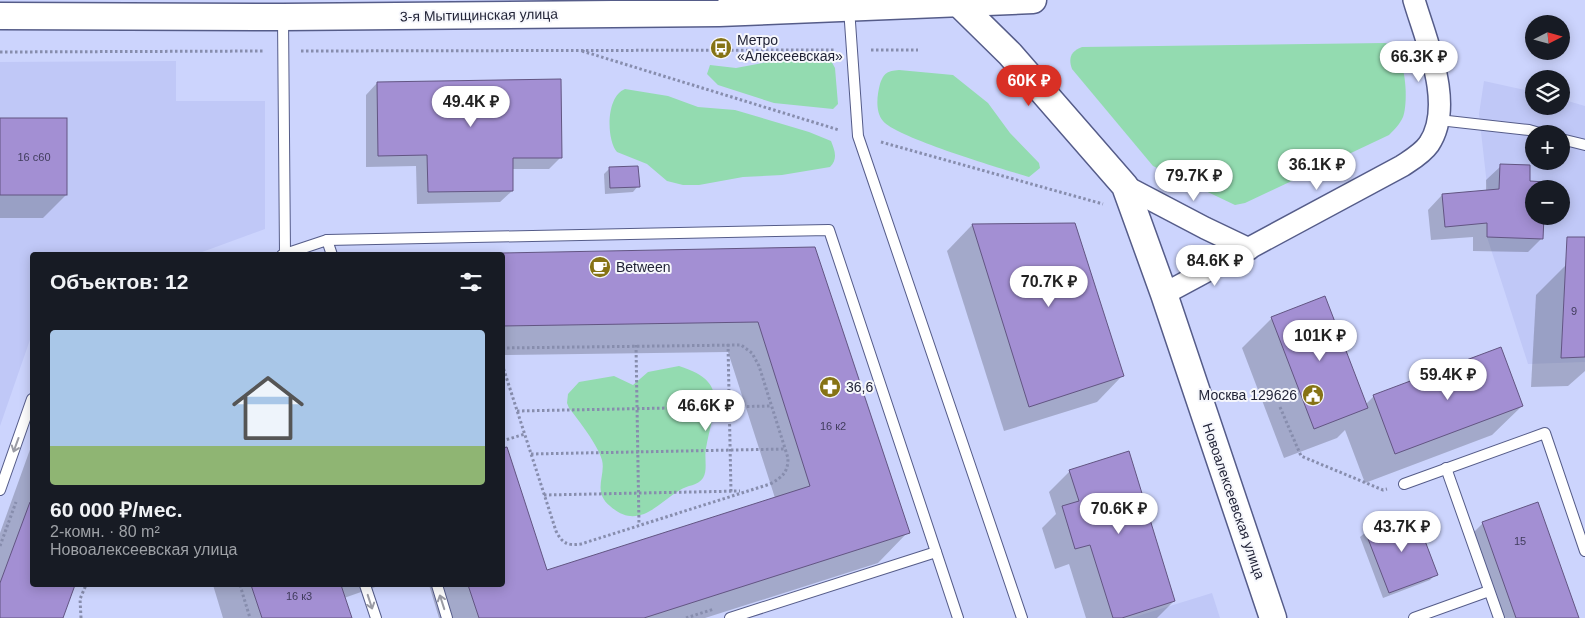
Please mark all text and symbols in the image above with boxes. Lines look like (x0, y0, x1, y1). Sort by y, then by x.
street label: 3-я Мытищинская улица (400, 6, 558, 24)
north arrow (1525, 15, 1570, 60)
map controls (1525, 15, 1570, 225)
place label: Метро «Алексеевская» (737, 32, 843, 64)
bus stop icon: Метро «Алексеевская» (709, 36, 733, 60)
pin: 66.3K ₽ (1373, 41, 1465, 83)
text: 66.3K ₽ (1391, 48, 1447, 65)
pin: 60K ₽ (994, 64, 1064, 107)
button: layers (1525, 70, 1570, 115)
text: 60K ₽ (1007, 72, 1051, 89)
pin: 49.4K ₽ (425, 86, 517, 128)
text: 49.4K ₽ (443, 93, 499, 110)
button: + (1525, 125, 1570, 170)
pin: 36.1K ₽ (1271, 148, 1363, 191)
house number: 16 с60 (17, 151, 51, 163)
text: 36.1K ₽ (1289, 156, 1345, 173)
pin: 79.7K ₽ (1148, 160, 1240, 202)
text: 79.7K ₽ (1166, 167, 1222, 184)
button: − (1525, 180, 1570, 225)
pin: 84.6K ₽ (1169, 244, 1261, 287)
text: 84.6K ₽ (1187, 252, 1243, 269)
cafe icon: Between (588, 255, 612, 279)
place label: Between (616, 259, 670, 275)
pin: 70.7K ₽ (1003, 266, 1095, 308)
icon: filters (457, 268, 485, 296)
text: Объектов: 12 (50, 270, 188, 293)
text: 70.7K ₽ (1021, 273, 1077, 290)
house number: 9 (1571, 305, 1577, 317)
pin: 101K ₽ (1279, 320, 1361, 362)
text: 101K ₽ (1294, 327, 1346, 344)
pin: 59.4K ₽ (1402, 358, 1494, 401)
icon: home (223, 363, 313, 453)
text: 59.4K ₽ (1420, 366, 1476, 383)
pharmacy icon: 36,6 (818, 375, 842, 399)
place label: 36,6 (846, 379, 873, 395)
public building icon: Москва 129626 (1301, 383, 1325, 407)
place label: Москва 129626 (1199, 387, 1297, 403)
pin: 46.6K ₽ (660, 390, 752, 432)
text: 46.6K ₽ (678, 397, 734, 414)
house number: 16 к2 (820, 420, 846, 432)
street label: Новоалексеевская улица (1200, 421, 1268, 581)
one-way arrow (11, 436, 20, 452)
pin: 70.6K ₽ (1073, 492, 1165, 535)
text: 60 000 ₽/мес. (50, 498, 183, 521)
text: 70.6K ₽ (1091, 500, 1147, 517)
pin: 43.7K ₽ (1356, 510, 1448, 553)
text: 43.7K ₽ (1374, 518, 1430, 535)
text: 2-комн. · 80 m² (50, 523, 160, 540)
house number: 15 (1514, 535, 1526, 547)
text: Новоалексеевская улица (50, 541, 237, 558)
house number: 16 к3 (286, 590, 312, 602)
one-way arrow (366, 593, 376, 609)
one-way arrow (437, 594, 447, 610)

